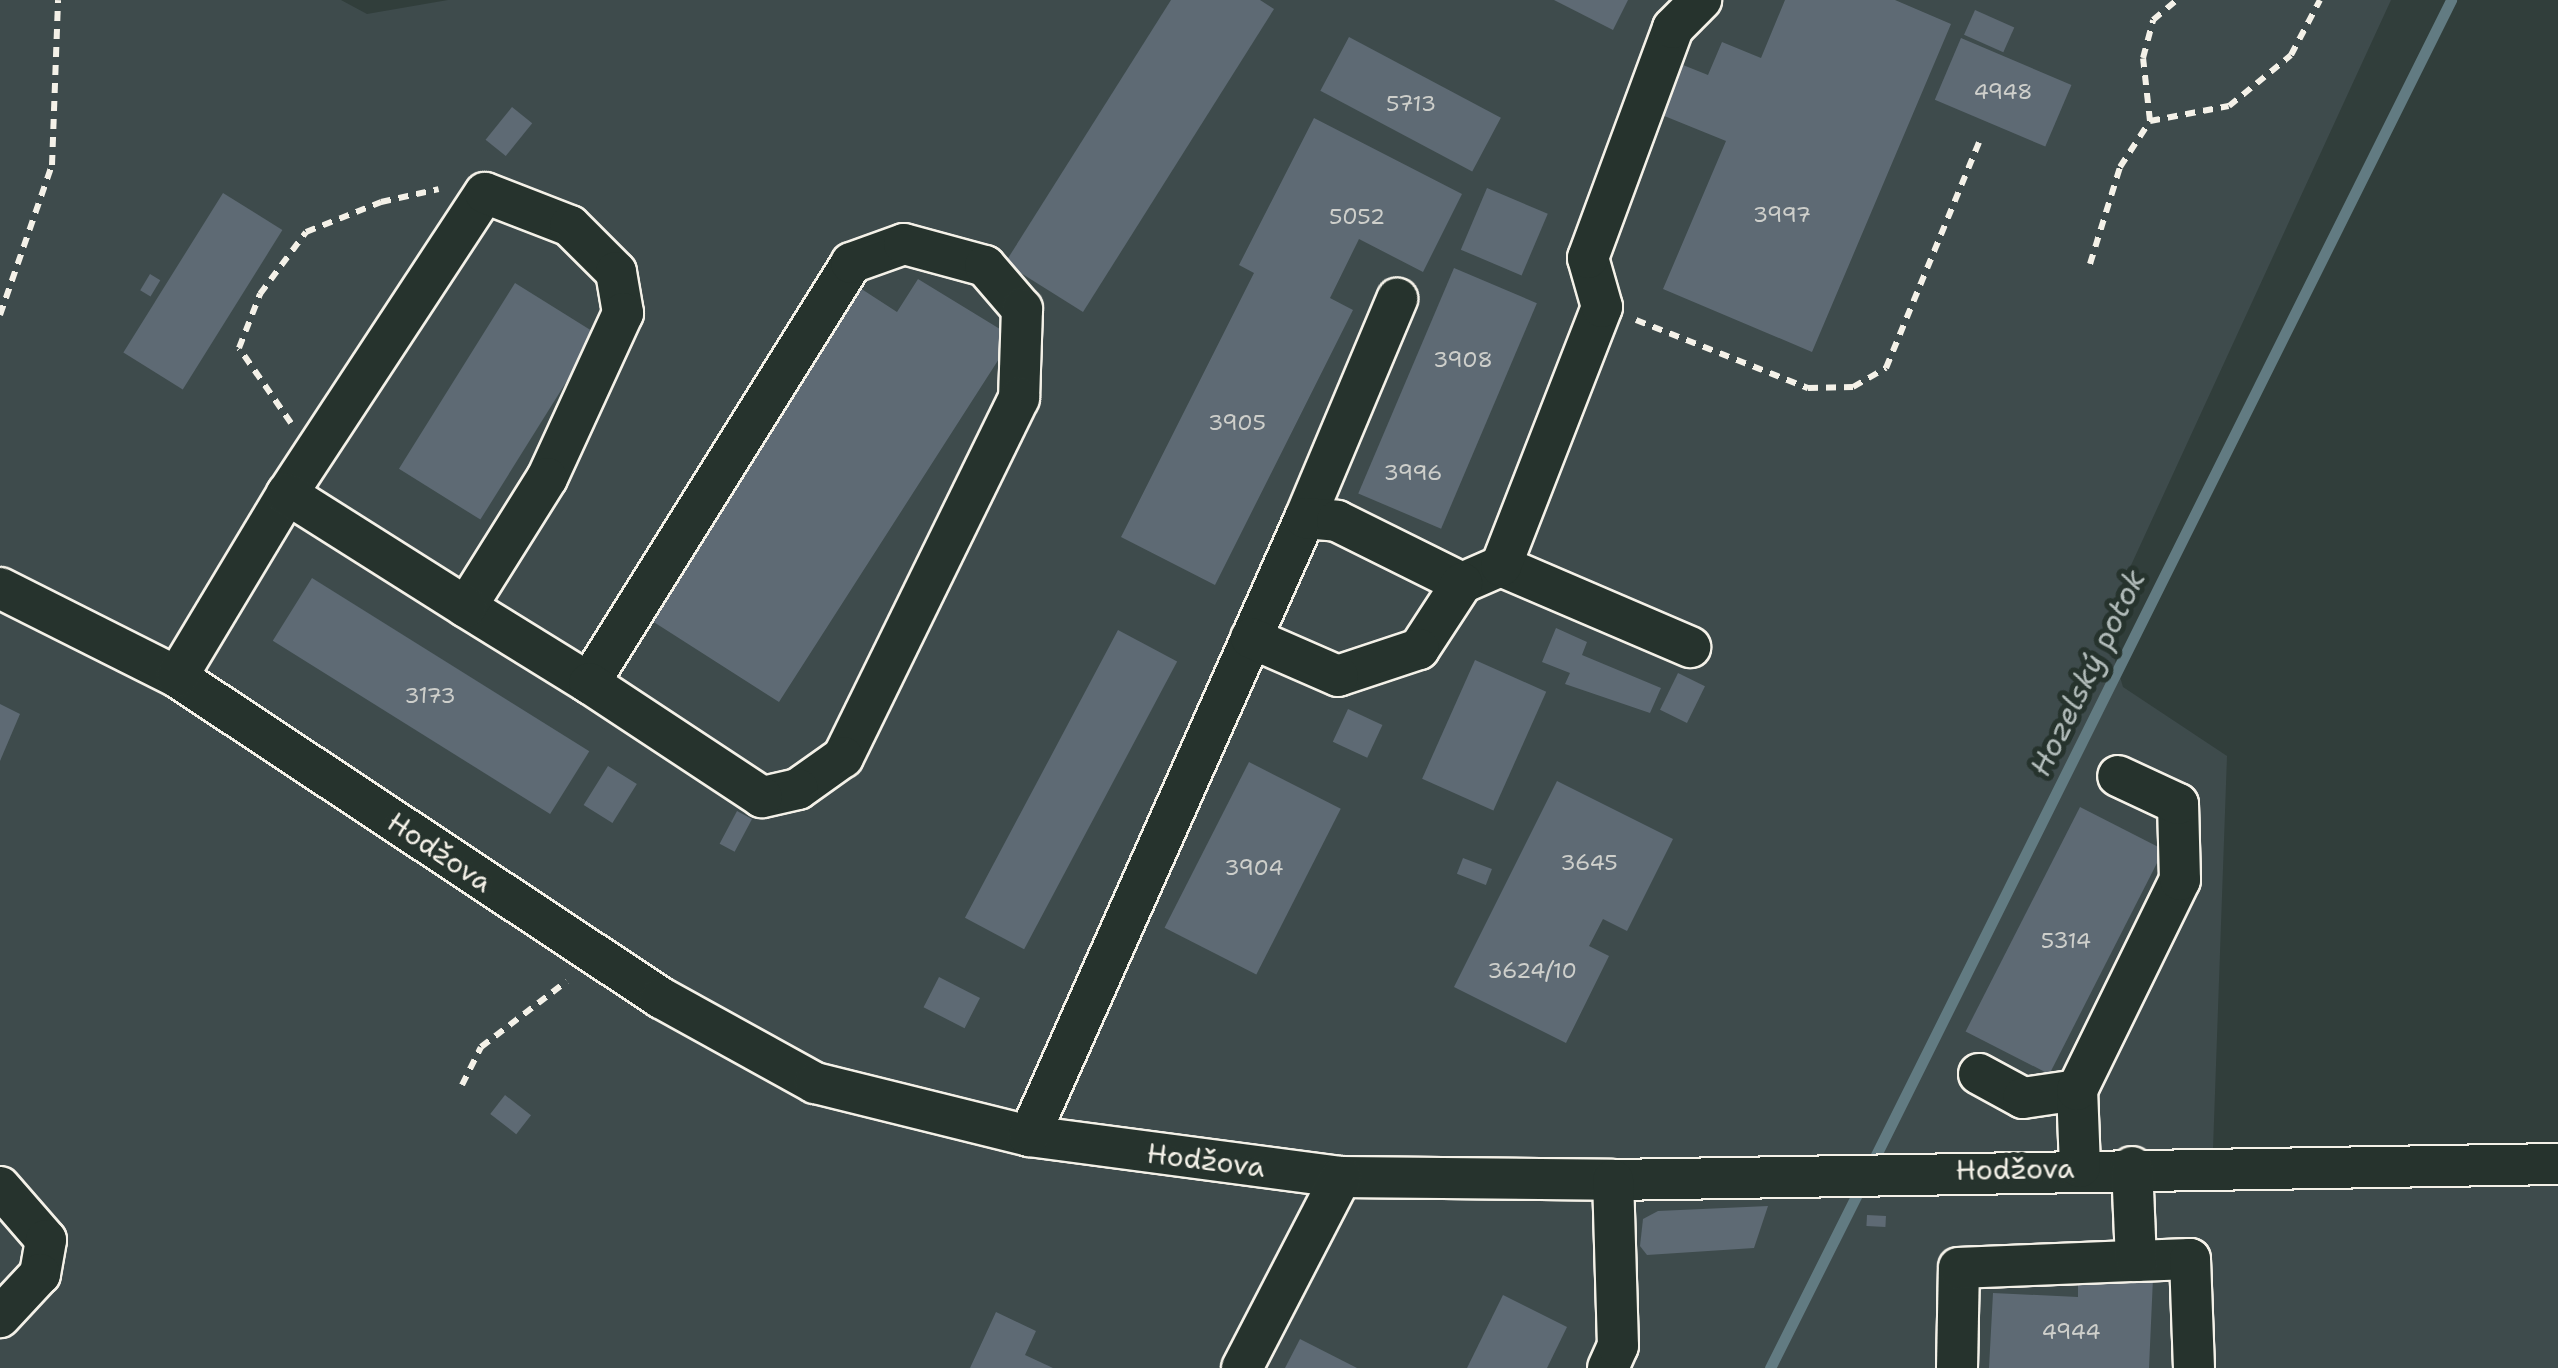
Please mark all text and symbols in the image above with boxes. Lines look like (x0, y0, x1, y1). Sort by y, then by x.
house number: 4948 (1973, 79, 2033, 105)
house number: 5713 (1386, 91, 1436, 117)
house number: 3997 (1753, 202, 1811, 228)
house number: 5052 (1329, 204, 1385, 230)
house number: 3908 (1433, 347, 1493, 373)
house number: 3905 (1208, 410, 1266, 436)
house number: 3996 (1383, 460, 1443, 486)
water label: Hozelský potok (2022, 564, 2154, 782)
house number: 3173 (404, 683, 456, 709)
street label: Hodžova (381, 805, 499, 899)
house number: 3645 (1560, 850, 1618, 876)
house number: 3904 (1224, 855, 1284, 881)
house number: 5314 (2041, 928, 2091, 954)
house number: 3624/10 (1487, 958, 1577, 984)
street label: Hodžova (1145, 1136, 1267, 1184)
street label: Hodžova (1955, 1151, 2075, 1187)
house number: 4944 (2041, 1319, 2101, 1345)

